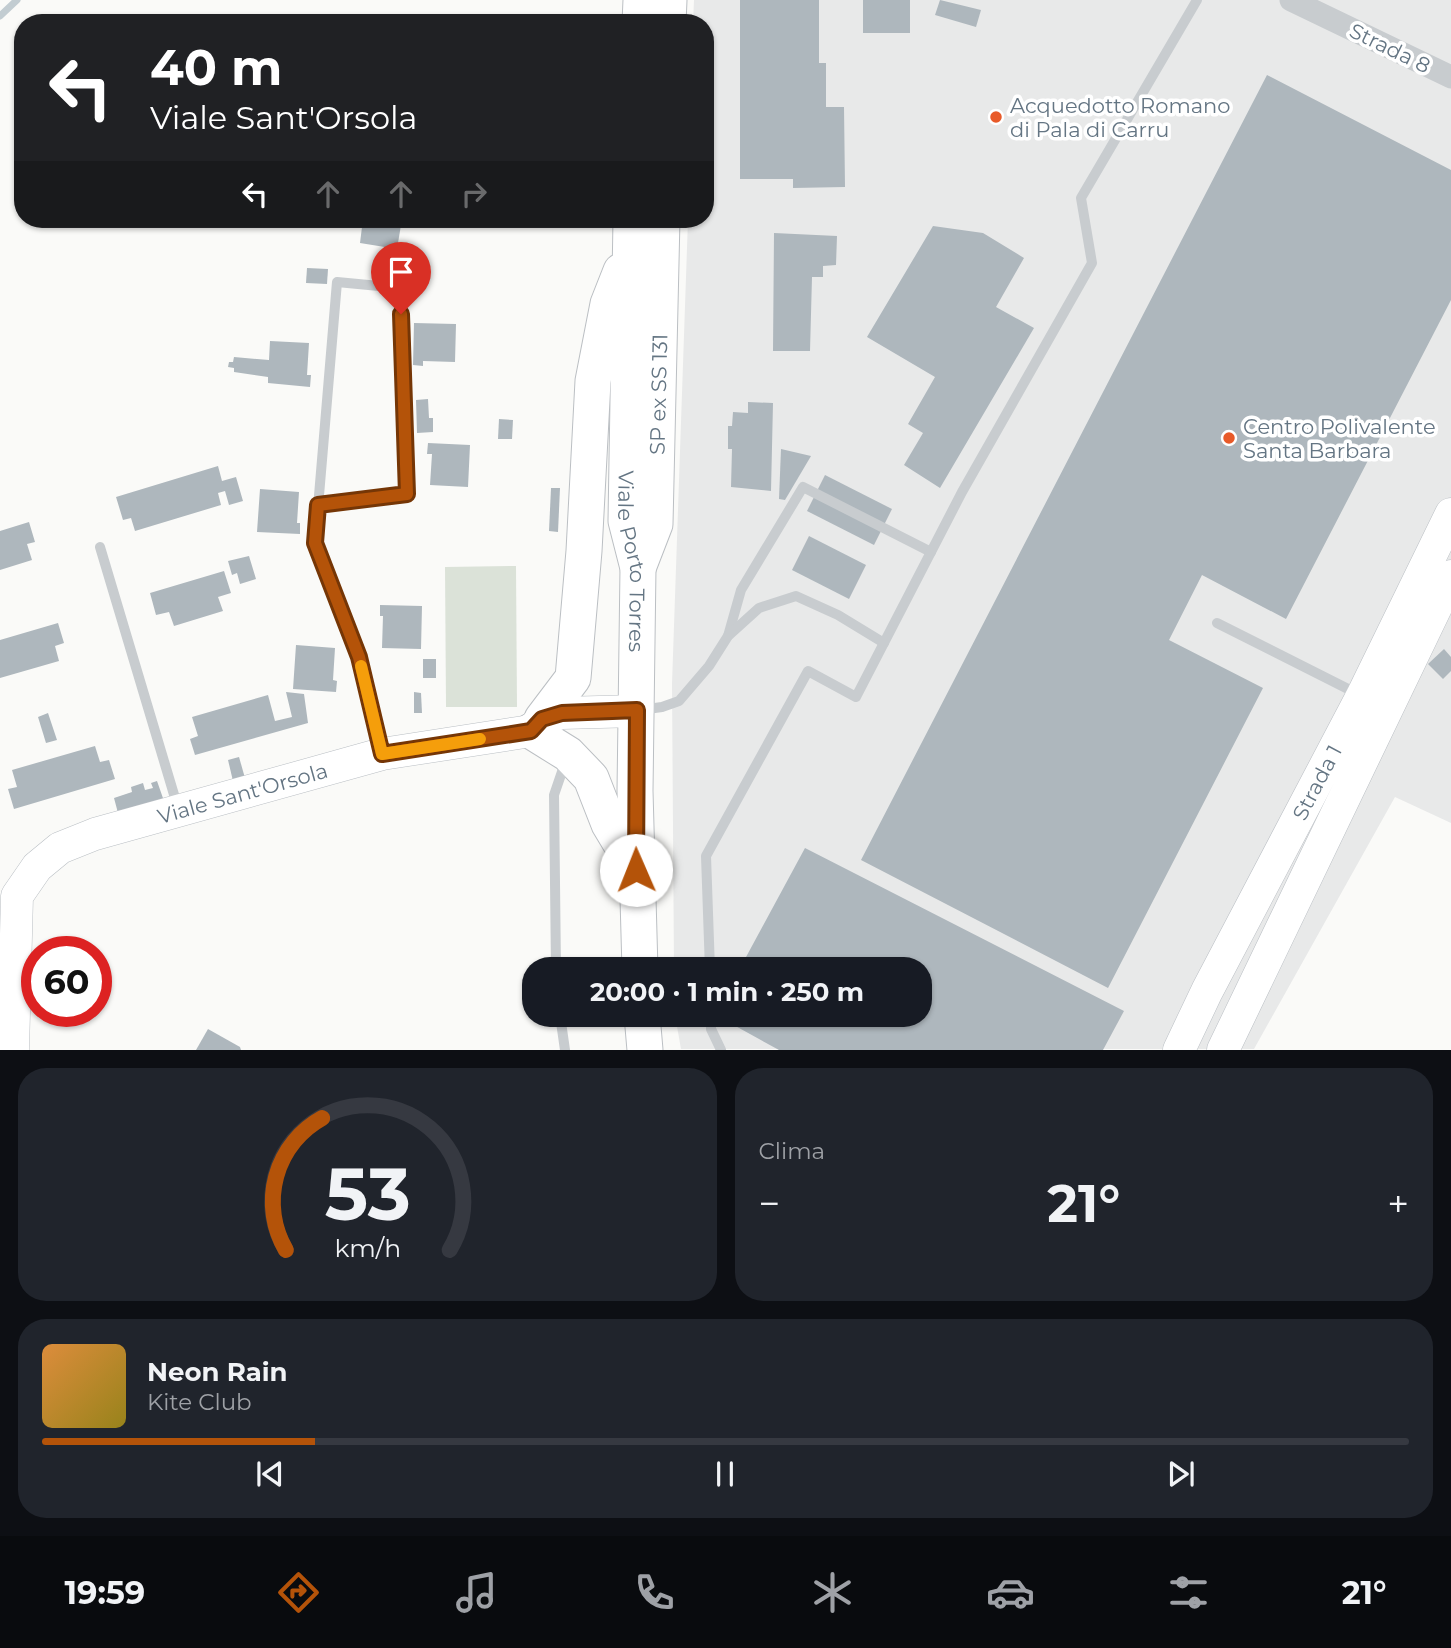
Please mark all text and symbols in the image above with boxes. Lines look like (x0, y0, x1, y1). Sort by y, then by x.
street label: Strada 8 (1345, 18, 1435, 78)
text: 40 m (150, 38, 282, 97)
icon: left (35, 42, 126, 133)
place label: Acquedotto Romano di Pala di Carru (1010, 93, 1230, 142)
text: Viale Sant'Orsola (150, 98, 417, 137)
marker: Acquedotto Romano di Pala di Carru (988, 109, 1004, 125)
icon: left (236, 175, 274, 213)
icon: ahead (309, 175, 347, 213)
icon: ahead (382, 175, 420, 213)
icon: right (455, 175, 493, 213)
pin (371, 242, 431, 314)
icon: arrive (382, 253, 420, 291)
street label: SP ex SS 131 (644, 333, 672, 455)
place label: Centro Polivalente Santa Barbara (1243, 414, 1436, 463)
marker: Centro Polivalente Santa Barbara (1221, 430, 1237, 446)
street label: Viale Porto Torres (614, 470, 651, 652)
street label: Strada 1 (1287, 741, 1347, 824)
street label: Viale Sant'Orsola (155, 757, 331, 828)
position arrow (599, 833, 673, 907)
speed limit sign: 60 (21, 936, 112, 1027)
text: 20:00 · 1 min · 250 m (590, 976, 864, 1008)
text: Clima (759, 1137, 825, 1165)
text: 53 (324, 1151, 410, 1239)
text: 21° (1047, 1172, 1120, 1235)
text: − (759, 1180, 780, 1227)
text: + (1387, 1180, 1409, 1227)
text: km/h (334, 1233, 401, 1263)
text: Neon Rain (147, 1356, 288, 1388)
text: Kite Club (147, 1388, 252, 1416)
icon: previous (251, 1455, 289, 1493)
icon: pause (706, 1455, 744, 1493)
icon: next (1162, 1455, 1200, 1493)
icon: directions (274, 1568, 323, 1617)
icon: music (452, 1568, 501, 1617)
icon: phone (630, 1568, 679, 1617)
icon: climate (808, 1568, 857, 1617)
icon: car (986, 1568, 1035, 1617)
icon: filters (1164, 1568, 1213, 1617)
text: 19:59 (64, 1573, 145, 1612)
text: 21° (1342, 1573, 1386, 1612)

